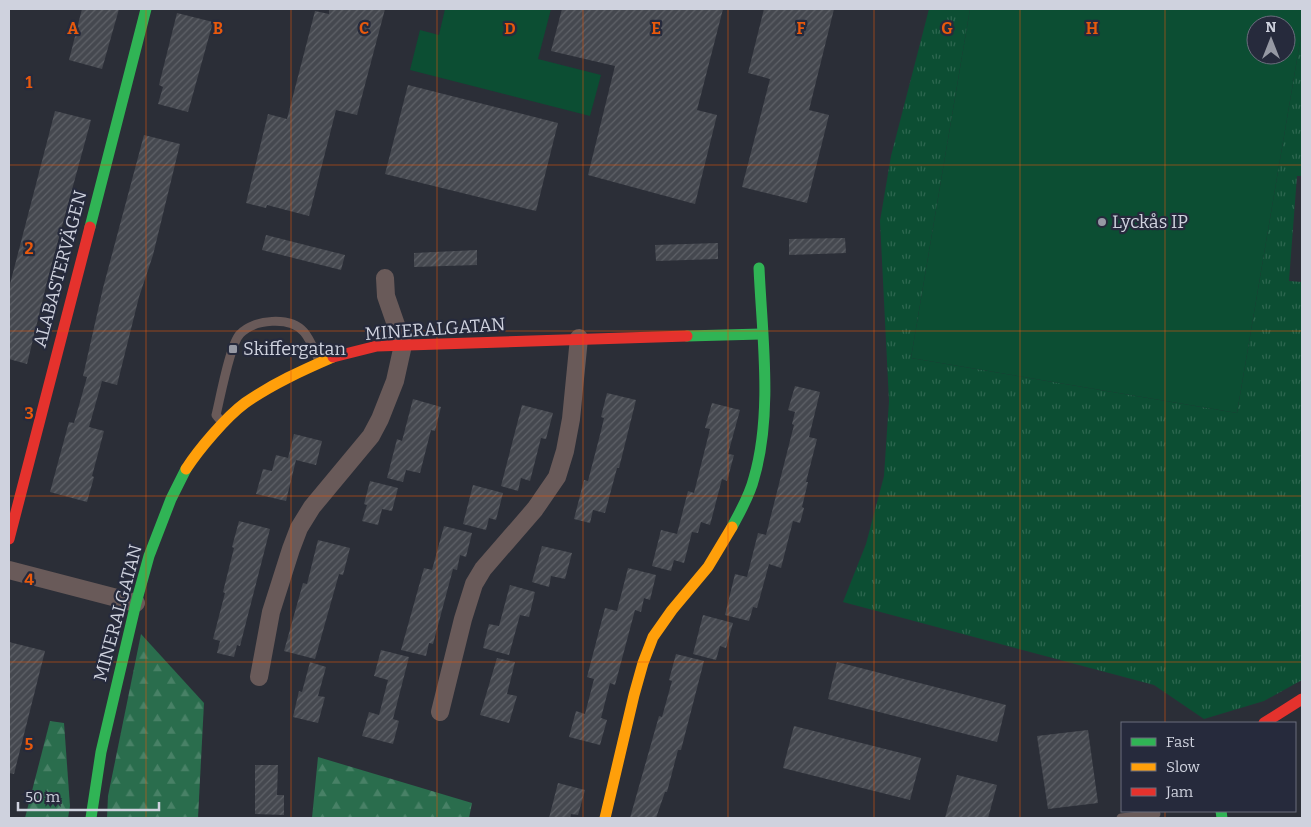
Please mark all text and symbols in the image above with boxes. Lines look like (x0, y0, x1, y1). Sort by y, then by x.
north arrow (1246, 15, 1296, 65)
text: A (67, 19, 79, 38)
text: B (213, 19, 223, 38)
text: C (359, 19, 369, 38)
text: D (504, 19, 516, 38)
text: E (651, 19, 661, 38)
text: F (797, 19, 806, 38)
text: G (941, 19, 953, 38)
text: H (1086, 19, 1099, 38)
text: N (1266, 19, 1277, 36)
text: 1 (26, 73, 33, 92)
street label: ALABASTERVÄGEN (28, 188, 92, 350)
place label: Lyckås IP (1112, 211, 1188, 233)
marker: Lyckås IP (1096, 216, 1108, 228)
text: 2 (24, 239, 34, 258)
street label: MINERALGATAN (364, 313, 506, 345)
place label: Skiffergatan (243, 338, 346, 360)
marker: Skiffergatan (227, 343, 239, 355)
text: 3 (24, 404, 34, 423)
street label: MINERALGATAN (89, 542, 147, 684)
text: 4 (24, 570, 34, 589)
legend (1121, 722, 1296, 812)
text: Fast (1166, 733, 1195, 751)
text: 5 (25, 735, 34, 754)
text: Slow (1166, 758, 1201, 776)
scale bar (18, 780, 159, 812)
text: Jam (1165, 783, 1194, 801)
text: 50 m (25, 788, 61, 806)

